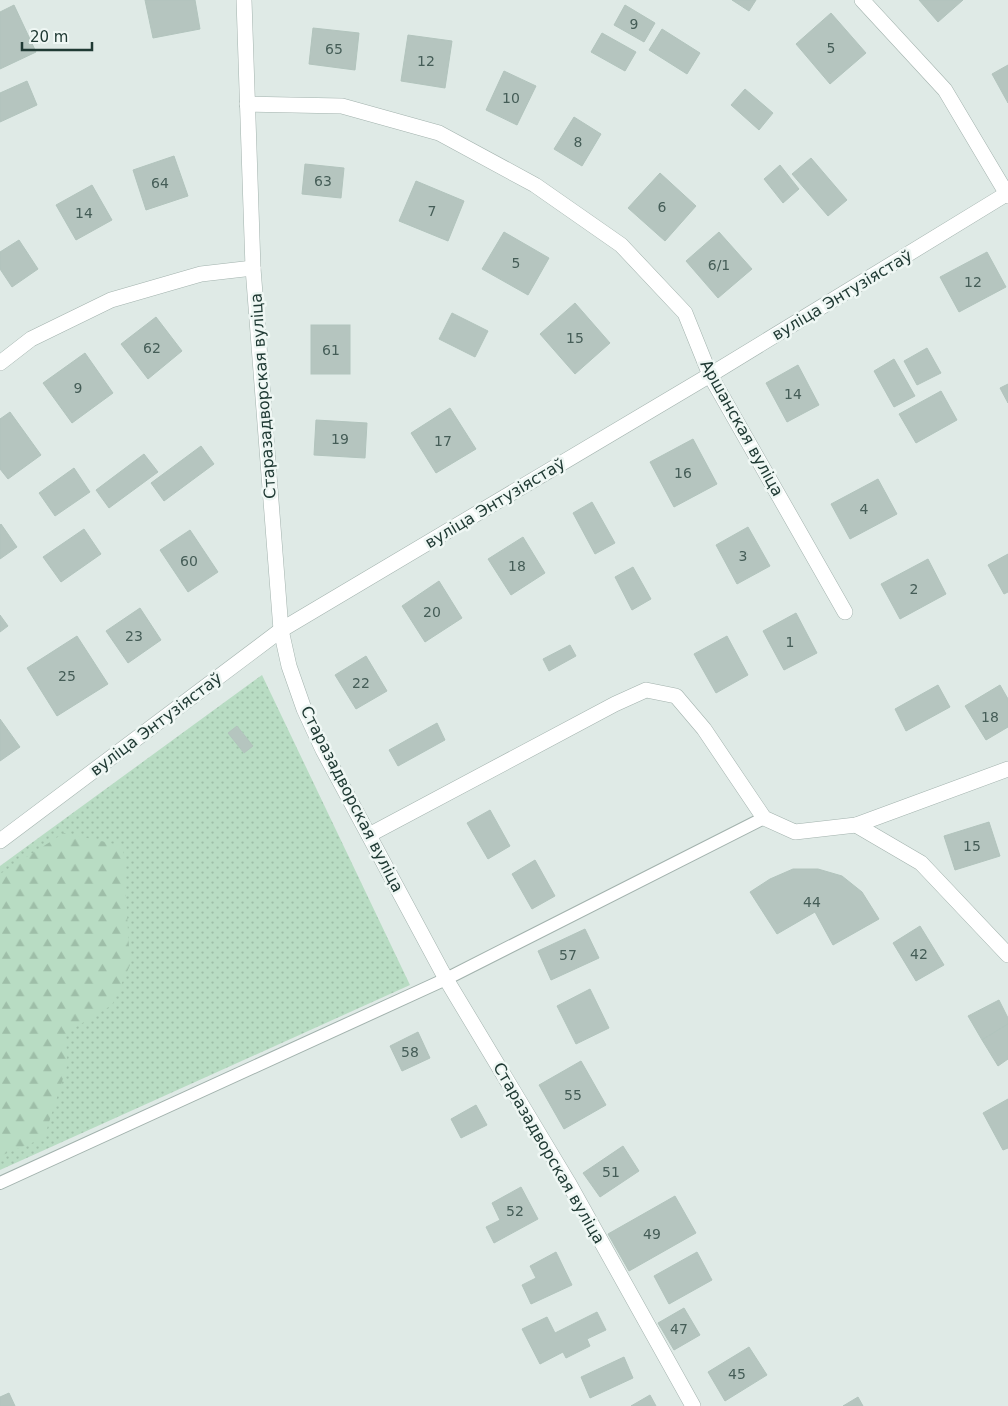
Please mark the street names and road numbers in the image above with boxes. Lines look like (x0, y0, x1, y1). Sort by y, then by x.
street label: вуліца Энтузіястаў (769, 246, 915, 344)
street label: Старазадворская вуліца (246, 292, 280, 500)
street label: Аршанская вуліца (697, 356, 787, 500)
street label: вуліца Энтузіястаў (422, 454, 568, 552)
street label: вуліца Энтузіястаў (86, 668, 226, 780)
street label: Старазадворская вуліца (297, 703, 407, 895)
street label: Старазадворская вуліца (489, 1059, 609, 1247)

